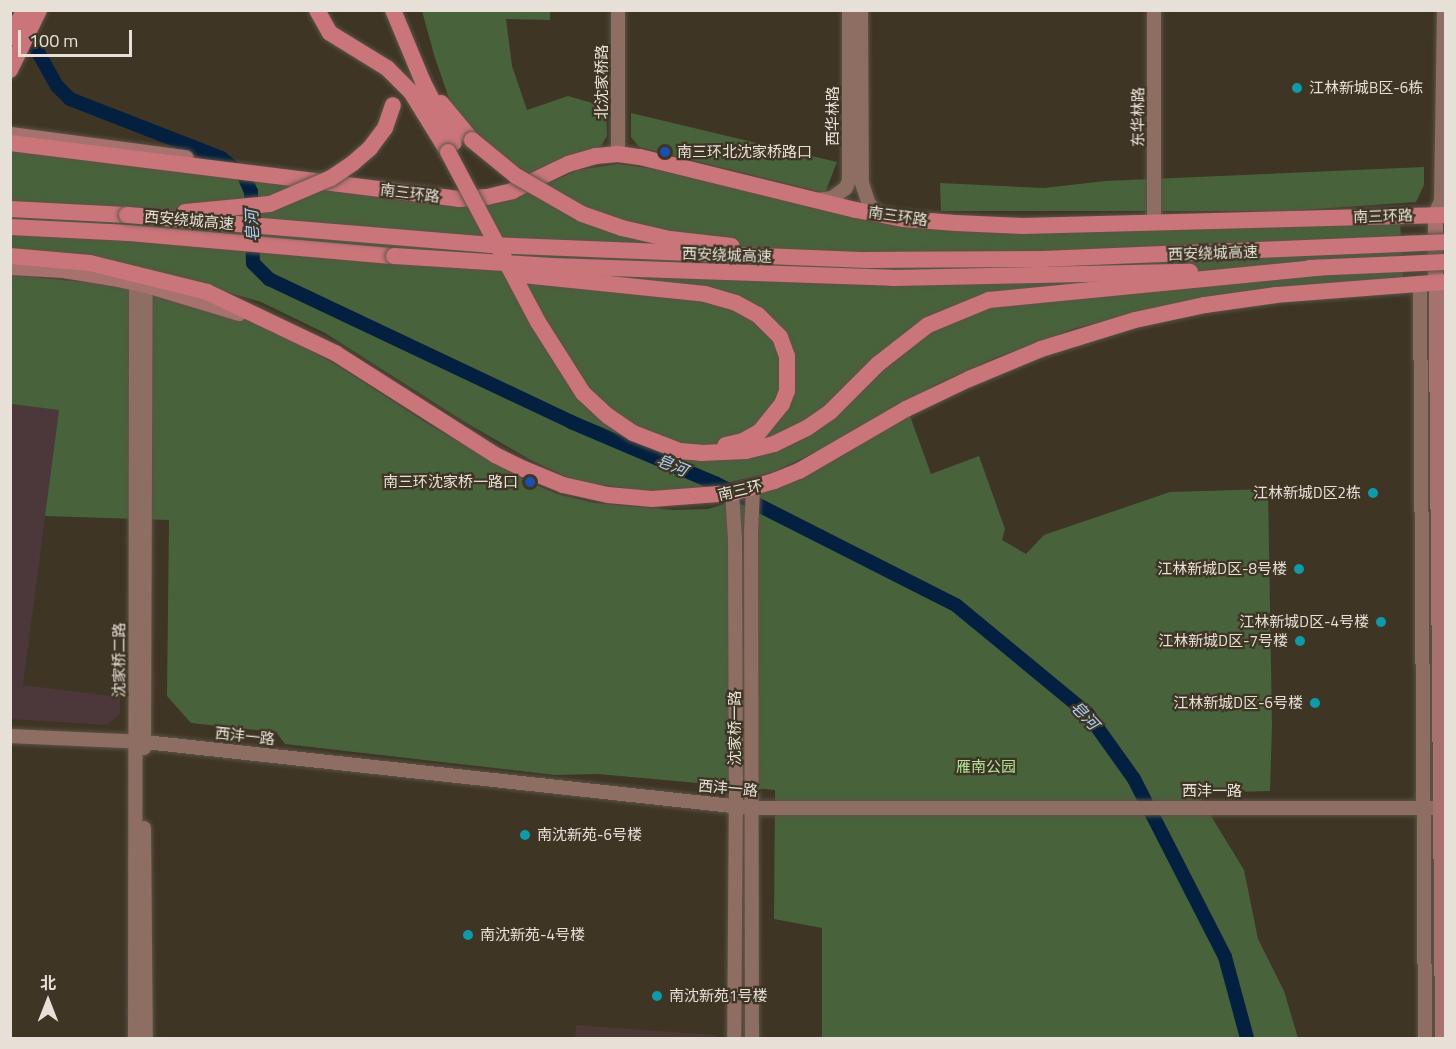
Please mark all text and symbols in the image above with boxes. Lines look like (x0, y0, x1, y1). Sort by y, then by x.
scale bar (21, 18, 135, 56)
text: 100 m (29, 27, 78, 54)
street label: 北沈家桥路 (593, 45, 611, 119)
place label: 江林新城B区-6栋 (1309, 79, 1423, 97)
marker: 江林新城B区-6栋 (1290, 81, 1304, 95)
street label: 西华林路 (824, 86, 842, 146)
street label: 东华林路 (1129, 87, 1147, 147)
place label: 南三环北沈家桥路口 (677, 143, 812, 161)
marker: 南三环北沈家桥路口 (658, 145, 672, 159)
street label: 南三环路 (379, 180, 441, 206)
street label: 南三环路 (867, 203, 929, 229)
street label: 南三环路 (1353, 206, 1413, 226)
street label: 西安绕城高速 (143, 207, 235, 233)
water label: 皂河 (242, 210, 262, 242)
street label: 西安绕城高速 (1168, 242, 1258, 264)
street label: 西安绕城高速 (682, 244, 772, 266)
water label: 皂河 (654, 450, 690, 480)
place label: 南三环沈家桥一路口 (383, 473, 518, 491)
marker: 南三环沈家桥一路口 (523, 475, 537, 489)
street label: 南三环 (716, 476, 764, 504)
place label: 江林新城D区2栋 (1253, 484, 1361, 502)
marker: 江林新城D区2栋 (1366, 486, 1380, 500)
place label: 江林新城D区-8号楼 (1157, 560, 1287, 578)
marker: 江林新城D区-8号楼 (1292, 562, 1306, 576)
place label: 江林新城D区-4号楼 (1239, 613, 1369, 631)
marker: 江林新城D区-4号楼 (1374, 615, 1388, 629)
street label: 沈家桥二路 (110, 623, 128, 697)
place label: 江林新城D区-7号楼 (1158, 632, 1288, 650)
marker: 江林新城D区-7号楼 (1293, 634, 1307, 648)
street label: 沈家桥一路 (726, 691, 744, 765)
place label: 江林新城D区-6号楼 (1173, 694, 1303, 712)
marker: 江林新城D区-6号楼 (1308, 696, 1322, 710)
water label: 皂河 (1067, 697, 1103, 733)
street label: 西沣一路 (214, 724, 276, 748)
park label: 雁南公园 (956, 758, 1016, 776)
street label: 西沣一路 (697, 776, 759, 800)
street label: 西沣一路 (1182, 782, 1242, 800)
place label: 南沈新苑-6号楼 (537, 826, 642, 844)
marker: 南沈新苑-6号楼 (518, 828, 532, 842)
place label: 南沈新苑-4号楼 (480, 926, 585, 944)
marker: 南沈新苑-4号楼 (461, 928, 475, 942)
north arrow (18, 971, 78, 1031)
text: 北 (40, 971, 56, 995)
place label: 南沈新苑1号楼 (669, 987, 767, 1005)
marker: 南沈新苑1号楼 (650, 989, 664, 1003)

